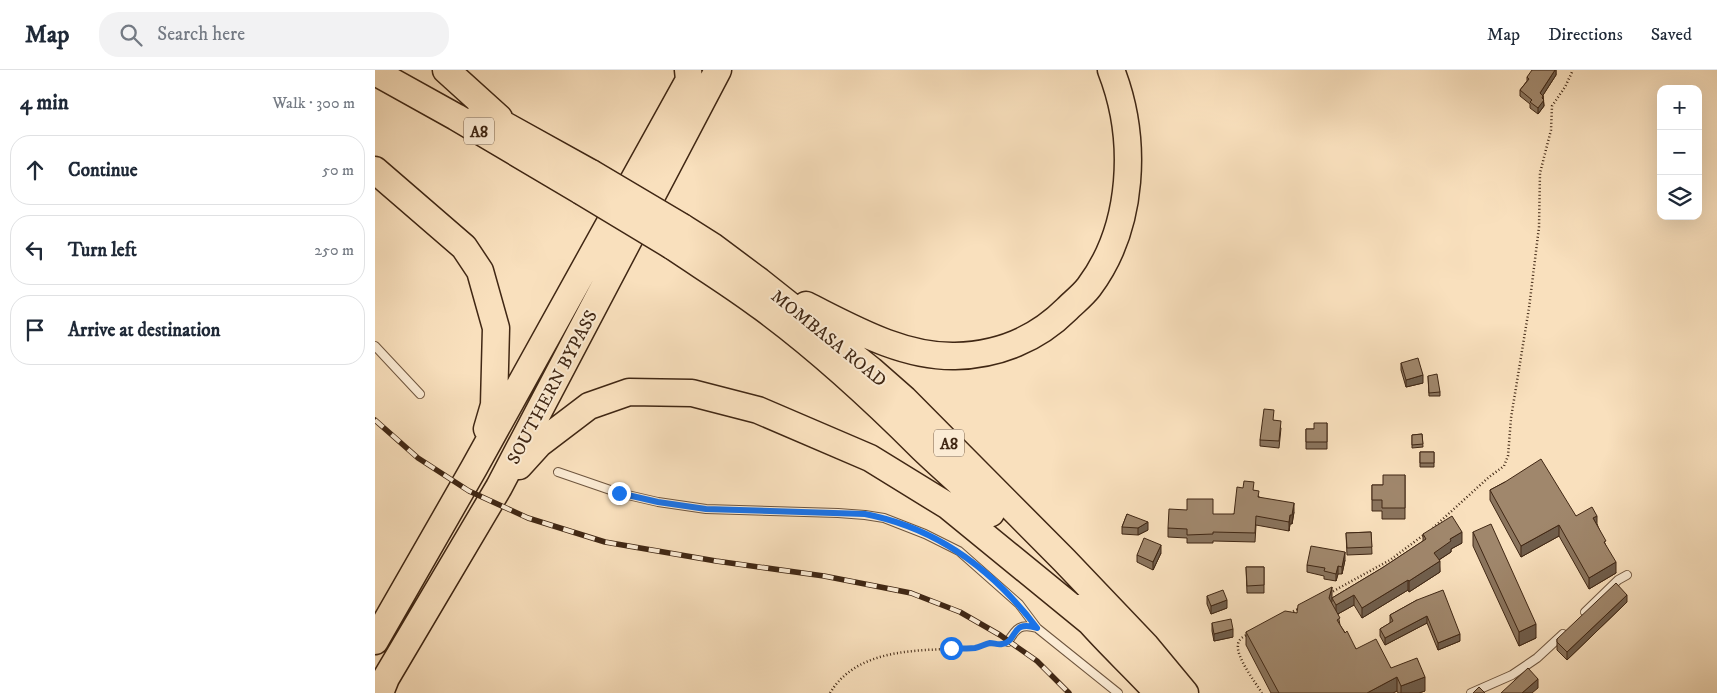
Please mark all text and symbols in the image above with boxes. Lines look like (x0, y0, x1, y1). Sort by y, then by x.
search box (99, 12, 449, 57)
text: Map (25, 20, 69, 50)
icon: search (117, 21, 145, 49)
text: Search here (157, 23, 245, 46)
text: Map (1487, 24, 1520, 46)
text: Directions (1548, 24, 1623, 46)
text: Saved (1651, 24, 1692, 46)
map controls (1657, 85, 1702, 220)
button: + (1657, 85, 1702, 130)
text: 4 min (20, 90, 69, 116)
text: Walk · 300 m (272, 93, 355, 113)
road number: A8 (464, 118, 494, 144)
button: − (1657, 130, 1702, 175)
icon: ahead (21, 156, 49, 184)
text: Continue (68, 159, 138, 182)
text: 50 m (322, 160, 354, 180)
button: layers (1657, 175, 1702, 220)
icon: left (21, 236, 49, 264)
text: Turn left (68, 239, 137, 262)
text: 250 m (314, 240, 354, 260)
street label: MOMBASA ROAD (766, 285, 891, 392)
street label: SOUTHERN BYPASS (503, 307, 603, 468)
icon: arrive (21, 316, 49, 344)
text: Arrive at destination (68, 319, 220, 342)
road number: A8 (934, 429, 964, 456)
route end (608, 482, 631, 505)
route start (940, 637, 963, 660)

